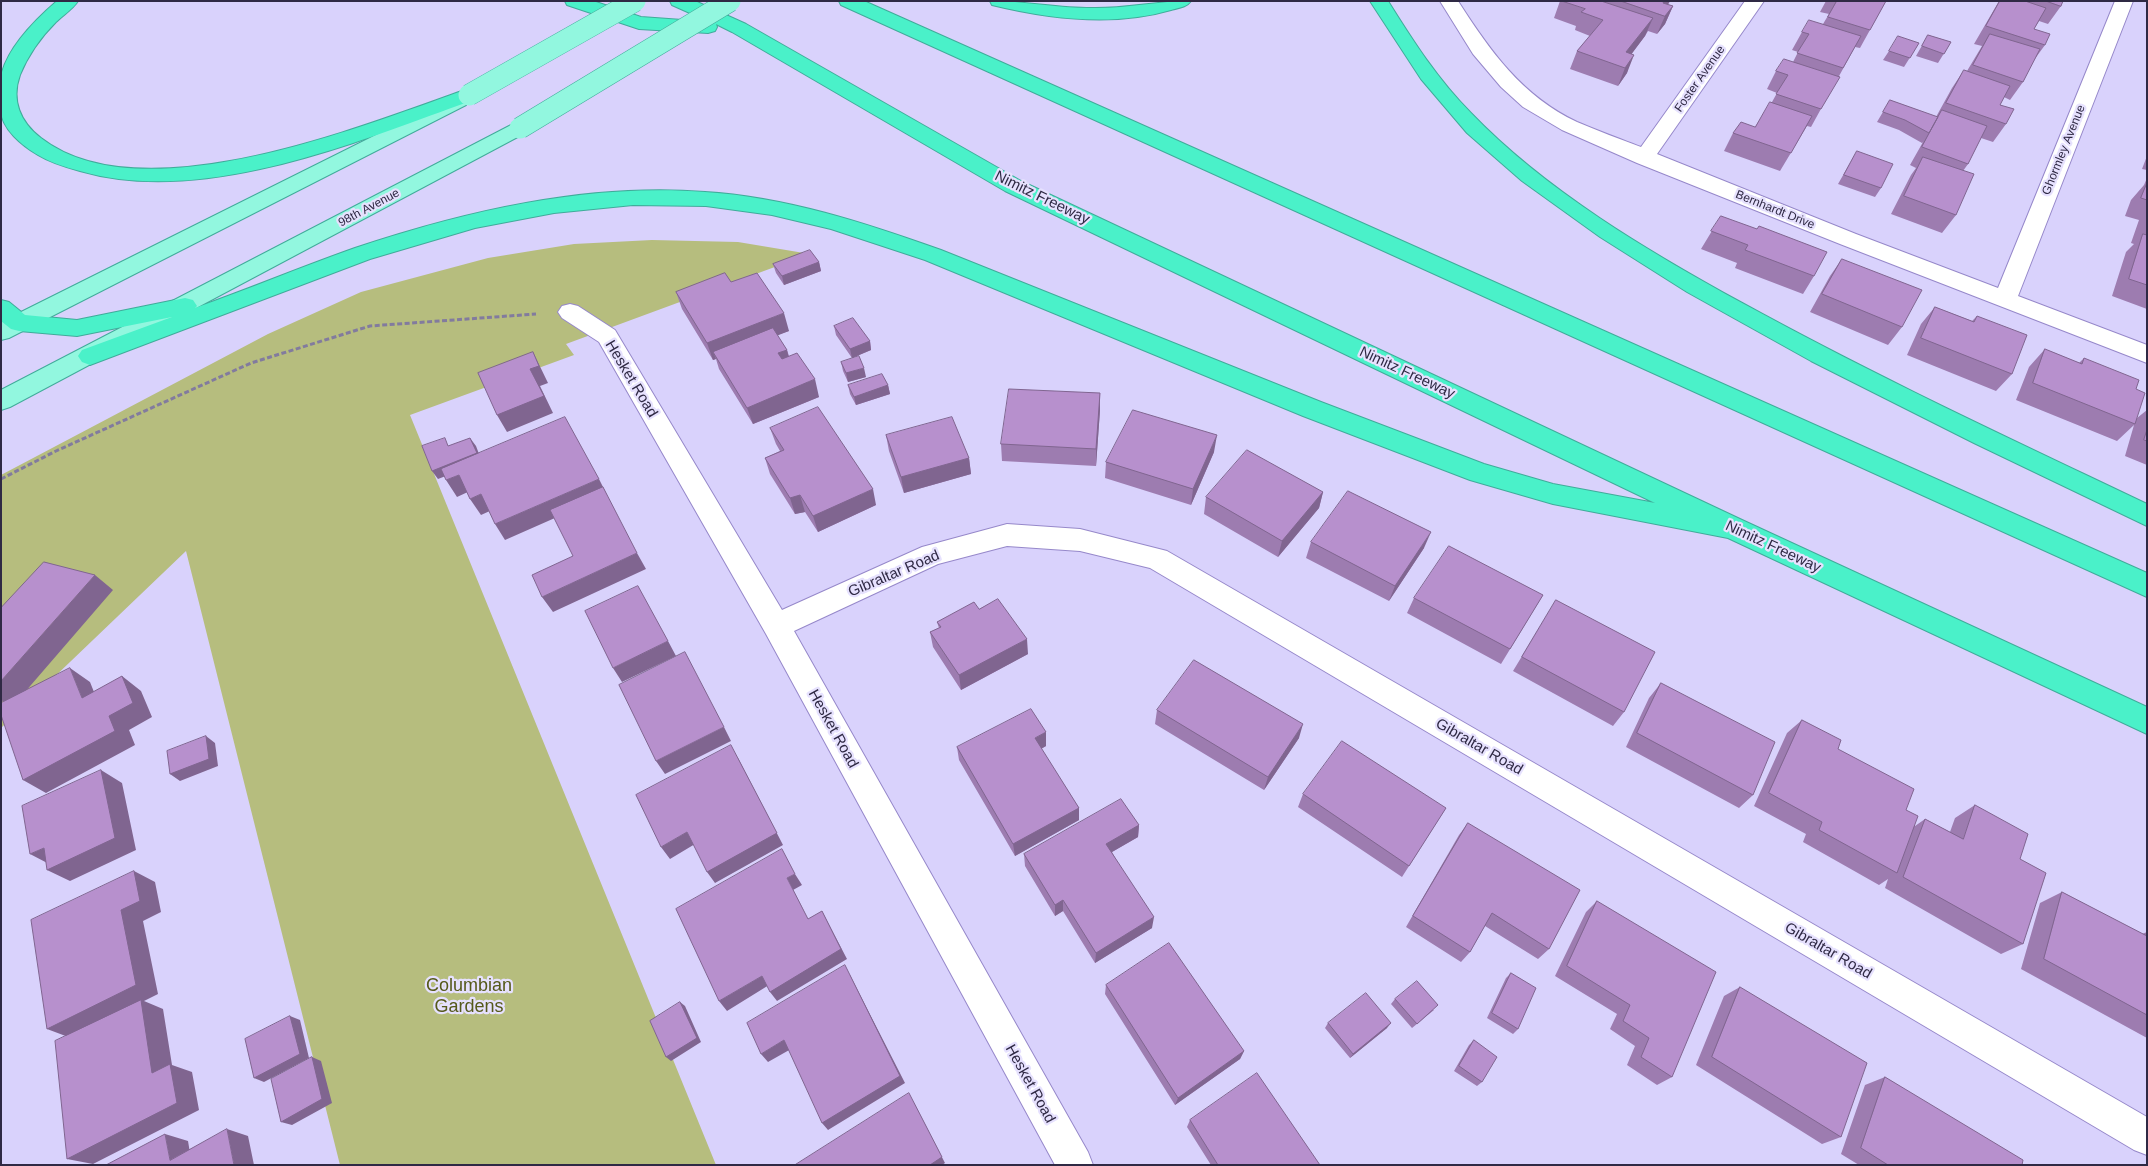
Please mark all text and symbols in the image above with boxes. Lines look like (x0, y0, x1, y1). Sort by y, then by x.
street label: Foster Avenue (1672, 43, 1728, 115)
street label: Ghormley Avenue (2039, 103, 2089, 197)
street label: Nimitz Freeway (992, 167, 1092, 229)
street label: 98th Avenue (336, 186, 402, 230)
street label: Bernhardt Drive (1733, 188, 1817, 232)
street label: Hesket Road (601, 337, 661, 421)
street label: Nimitz Freeway (1356, 343, 1458, 403)
street label: Nimitz Freeway (1722, 517, 1824, 577)
street label: Gibraltar Road (846, 547, 942, 601)
street label: Hesket Road (804, 687, 862, 771)
street label: Gibraltar Road (1432, 715, 1526, 779)
street label: Gibraltar Road (1781, 919, 1875, 983)
park label: Columbian Gardens (426, 975, 512, 1018)
street label: Hesket Road (1001, 1042, 1059, 1126)

